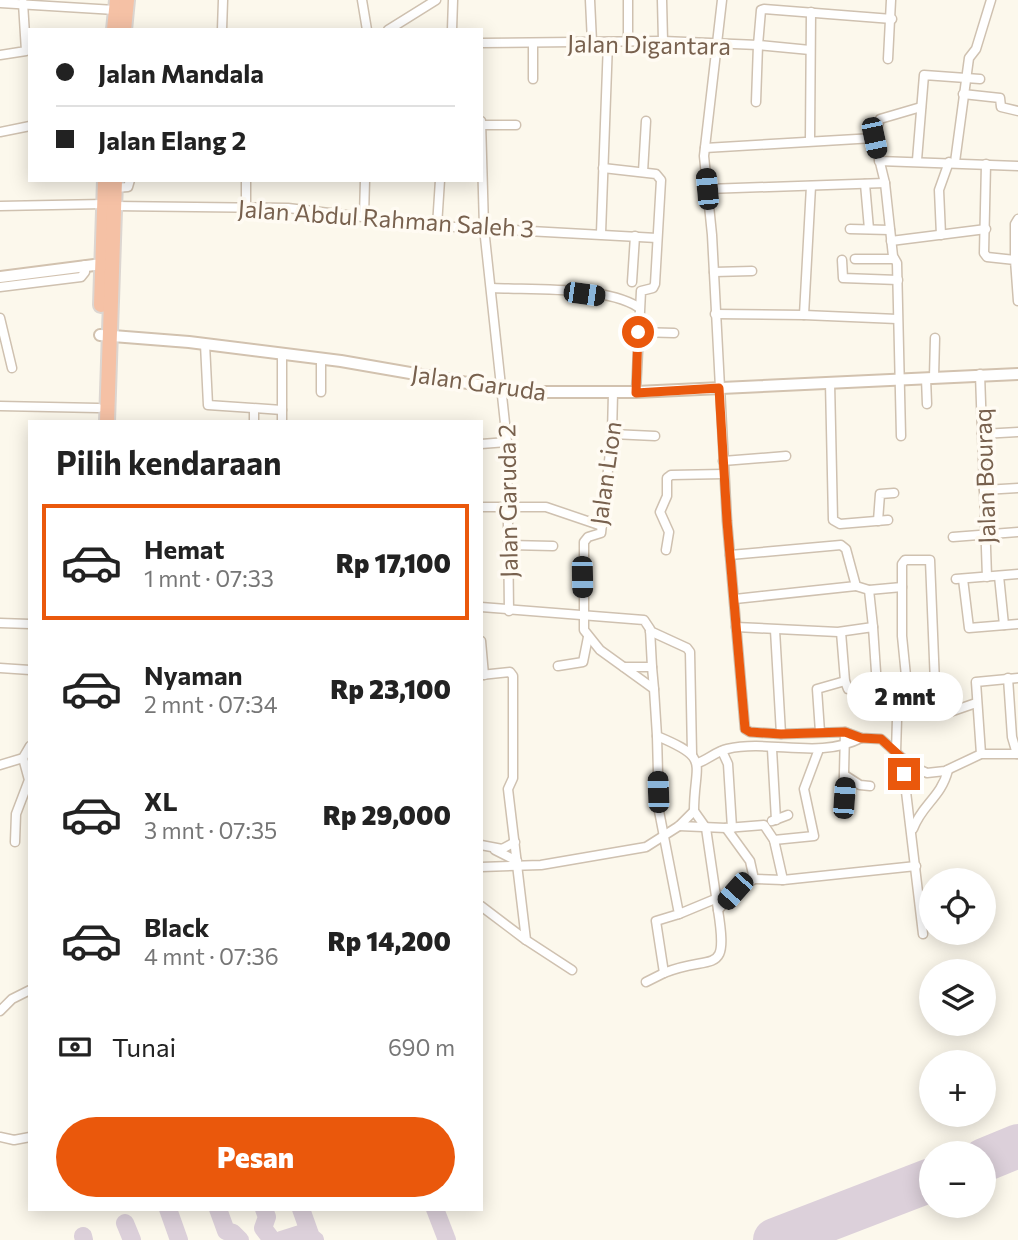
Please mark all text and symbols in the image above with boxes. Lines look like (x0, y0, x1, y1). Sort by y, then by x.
street label: Jalan Digantara (567, 28, 731, 60)
text: Jalan Mandala (98, 57, 264, 88)
car (860, 115, 889, 161)
text: Jalan Elang 2 (98, 124, 246, 155)
car (695, 167, 720, 211)
street label: Jalan Abdul Rahman Saleh 3 (237, 193, 535, 243)
car (562, 281, 607, 307)
route start (622, 316, 654, 348)
street label: Jalan Garuda (410, 358, 548, 406)
street label: Jalan Bouraq (967, 408, 1001, 544)
street label: Jalan Lion (583, 419, 627, 527)
street label: Jalan Garuda 2 (491, 424, 523, 578)
text: Pilih kendaraan (56, 442, 282, 482)
icon: car (60, 531, 123, 594)
text: Hemat (144, 533, 225, 564)
text: Rp 17,100 (336, 547, 451, 578)
car (572, 556, 593, 598)
text: 1 mnt · 07:33 (144, 564, 274, 592)
icon: car (60, 657, 123, 720)
text: Nyaman (144, 659, 243, 690)
callout: 2 mnt (846, 672, 962, 722)
text: Rp 23,100 (330, 673, 451, 704)
text: 2 mnt (875, 682, 935, 710)
text: 2 mnt · 07:34 (144, 690, 277, 718)
route end (888, 758, 920, 790)
car (647, 771, 670, 813)
car (833, 776, 856, 820)
icon: car (60, 783, 123, 846)
text: XL (144, 785, 178, 816)
text: Rp 29,000 (323, 799, 451, 830)
text: 3 mnt · 07:35 (144, 816, 277, 844)
car (714, 868, 757, 914)
map controls (919, 868, 996, 1218)
button: locate (919, 868, 996, 945)
icon: car (60, 909, 123, 972)
text: Black (144, 911, 210, 942)
text: Rp 14,200 (328, 925, 451, 956)
text: 4 mnt · 07:36 (144, 942, 279, 970)
button: layers (919, 959, 996, 1036)
icon: cash (56, 1028, 94, 1066)
text: Tunai (112, 1031, 176, 1062)
text: 690 m (388, 1033, 455, 1061)
button: + (919, 1050, 996, 1127)
button: Pesan (56, 1117, 455, 1197)
button: − (919, 1141, 996, 1218)

